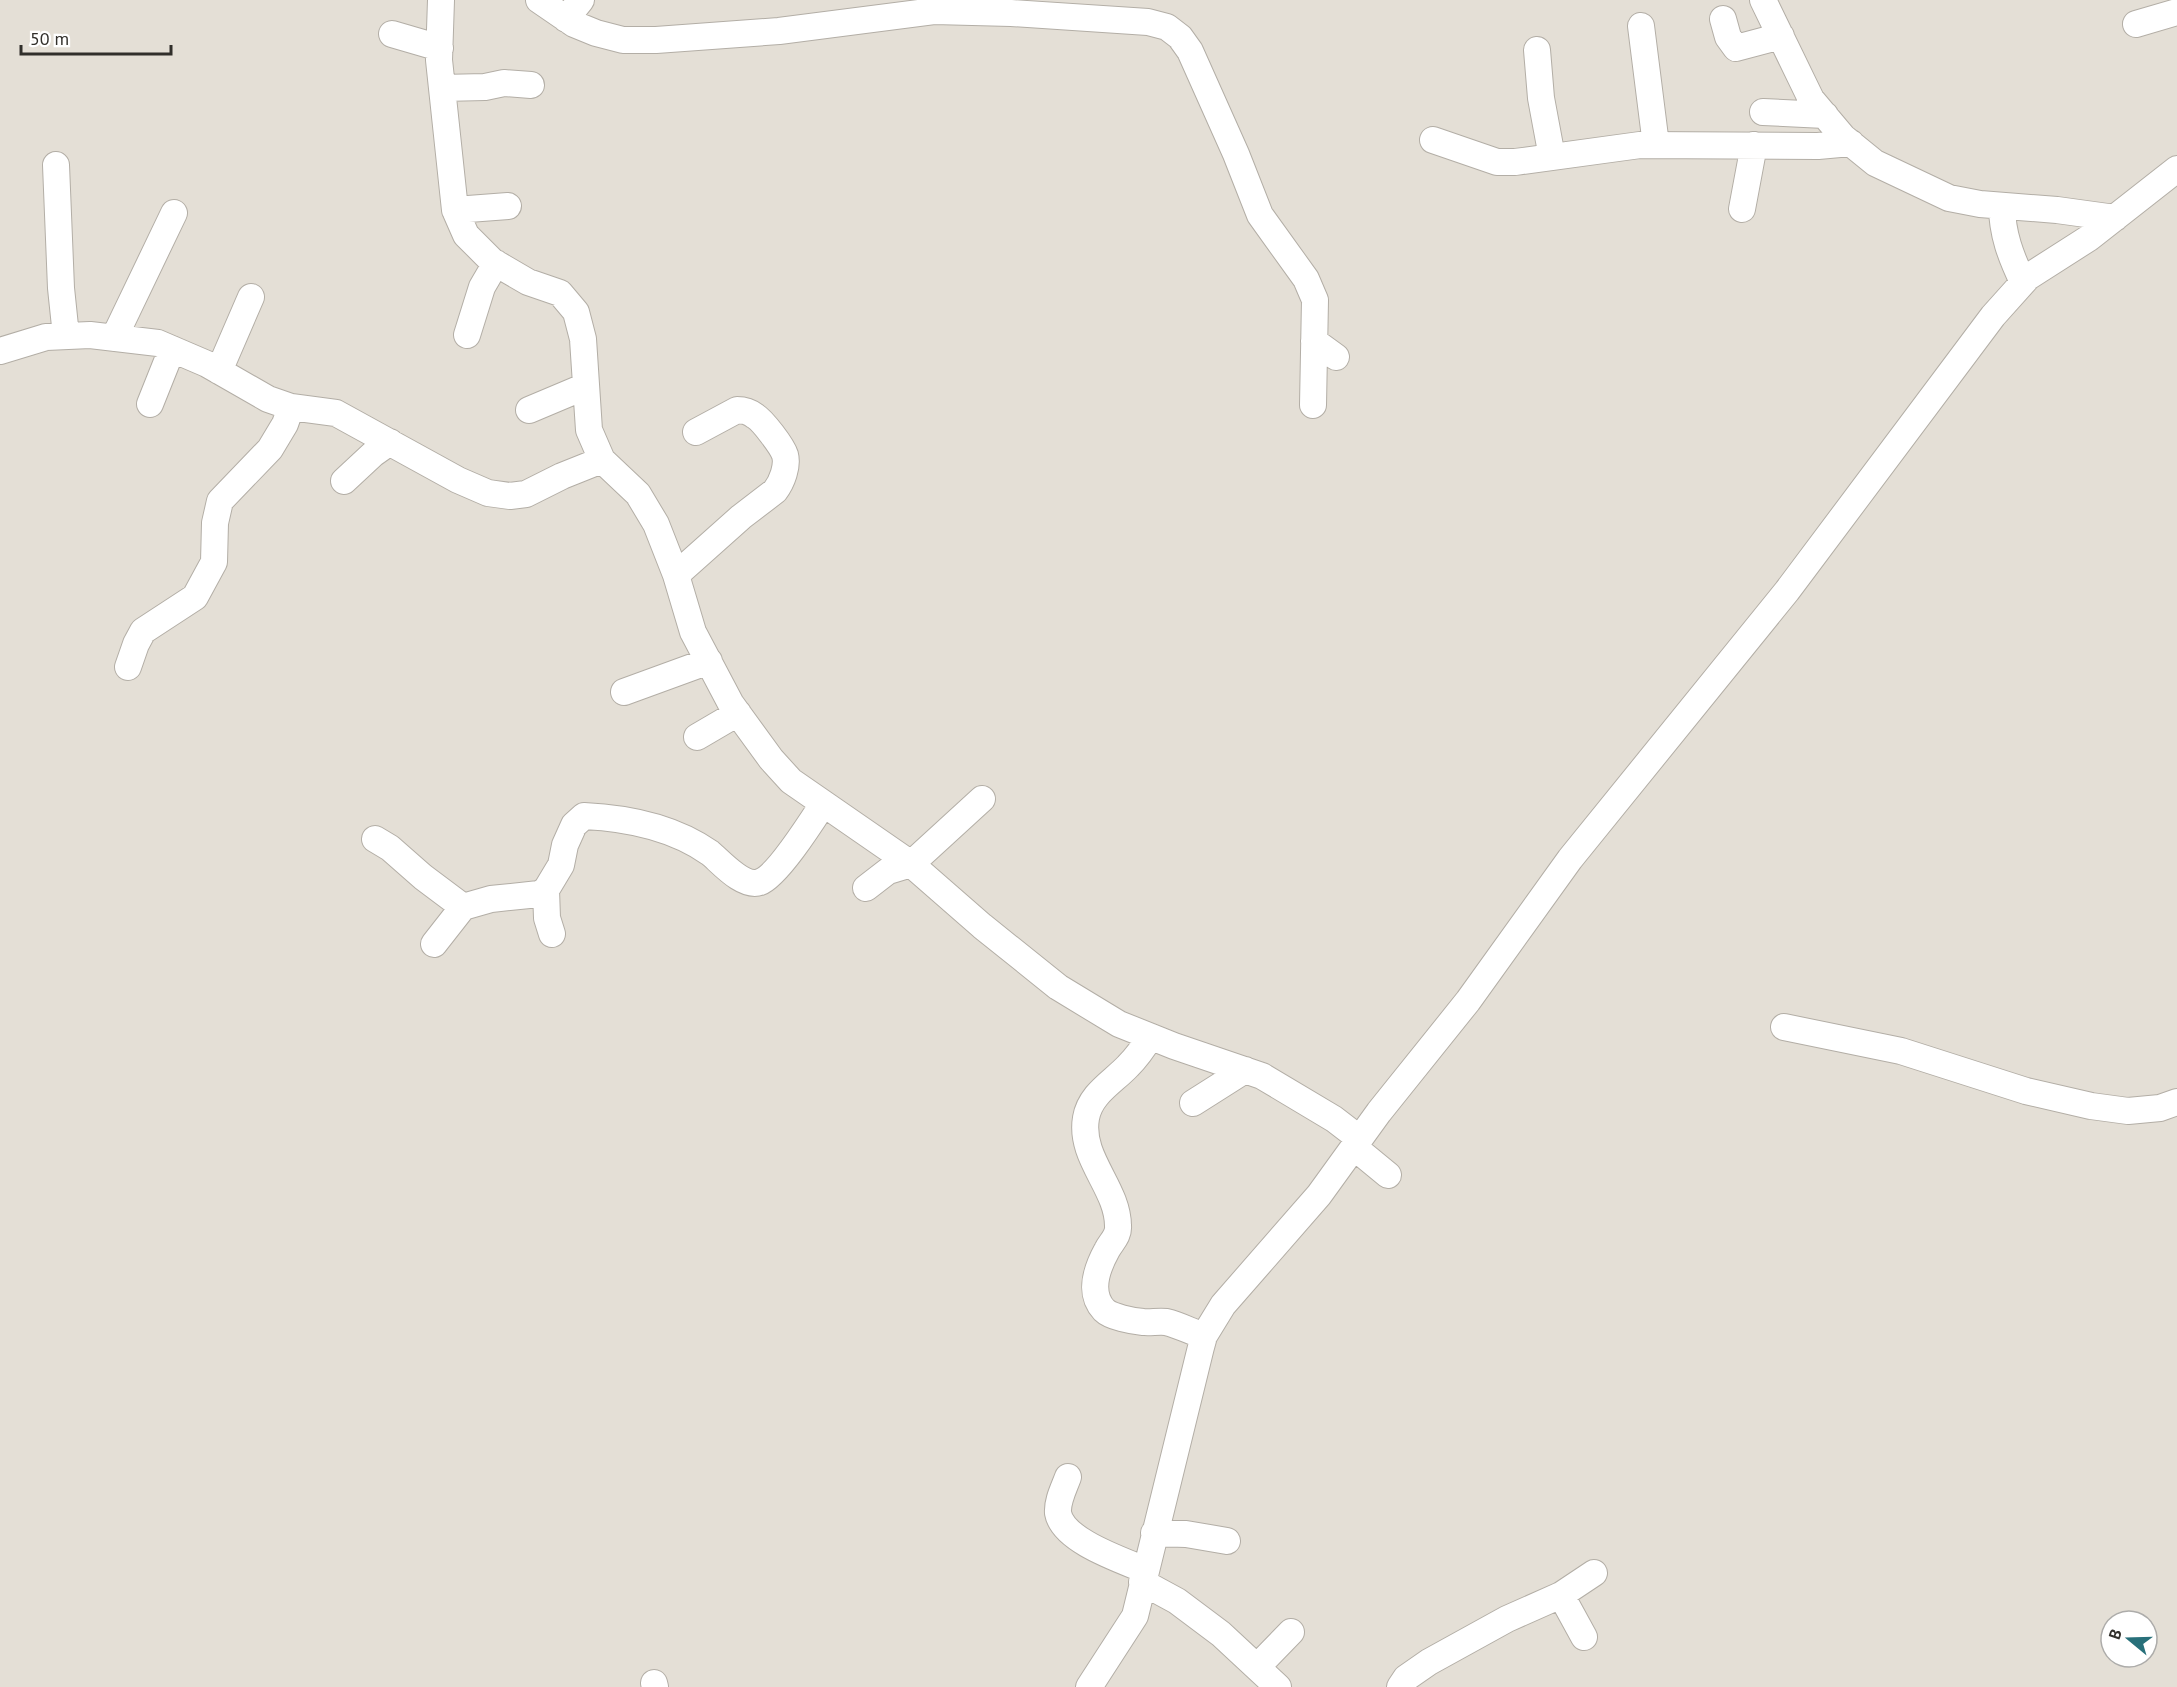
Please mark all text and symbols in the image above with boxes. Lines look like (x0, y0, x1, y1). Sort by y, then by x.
scale bar (21, 18, 171, 56)
text: 50 m (30, 27, 69, 50)
north arrow (2099, 1609, 2159, 1669)
text: B (2104, 1626, 2126, 1642)

